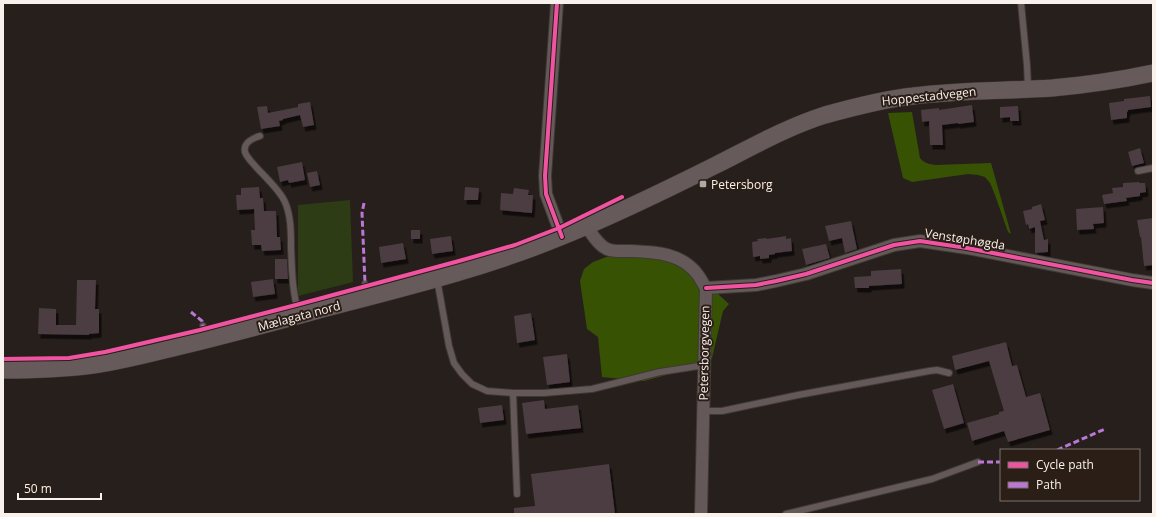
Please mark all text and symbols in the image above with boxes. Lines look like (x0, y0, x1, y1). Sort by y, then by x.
street label: Hoppestadvegen (881, 83, 977, 109)
place label: Petersborg (711, 176, 773, 193)
marker: Petersborg (698, 179, 708, 189)
street label: Venstøphøgda (924, 224, 1006, 254)
street label: Mælagata nord (256, 297, 342, 335)
street label: Petersborgvegen (695, 305, 713, 401)
legend (1000, 449, 1140, 501)
text: Cycle path (1036, 456, 1094, 473)
scale bar (18, 475, 101, 501)
text: Path (1036, 476, 1062, 493)
text: 50 m (24, 480, 52, 497)

